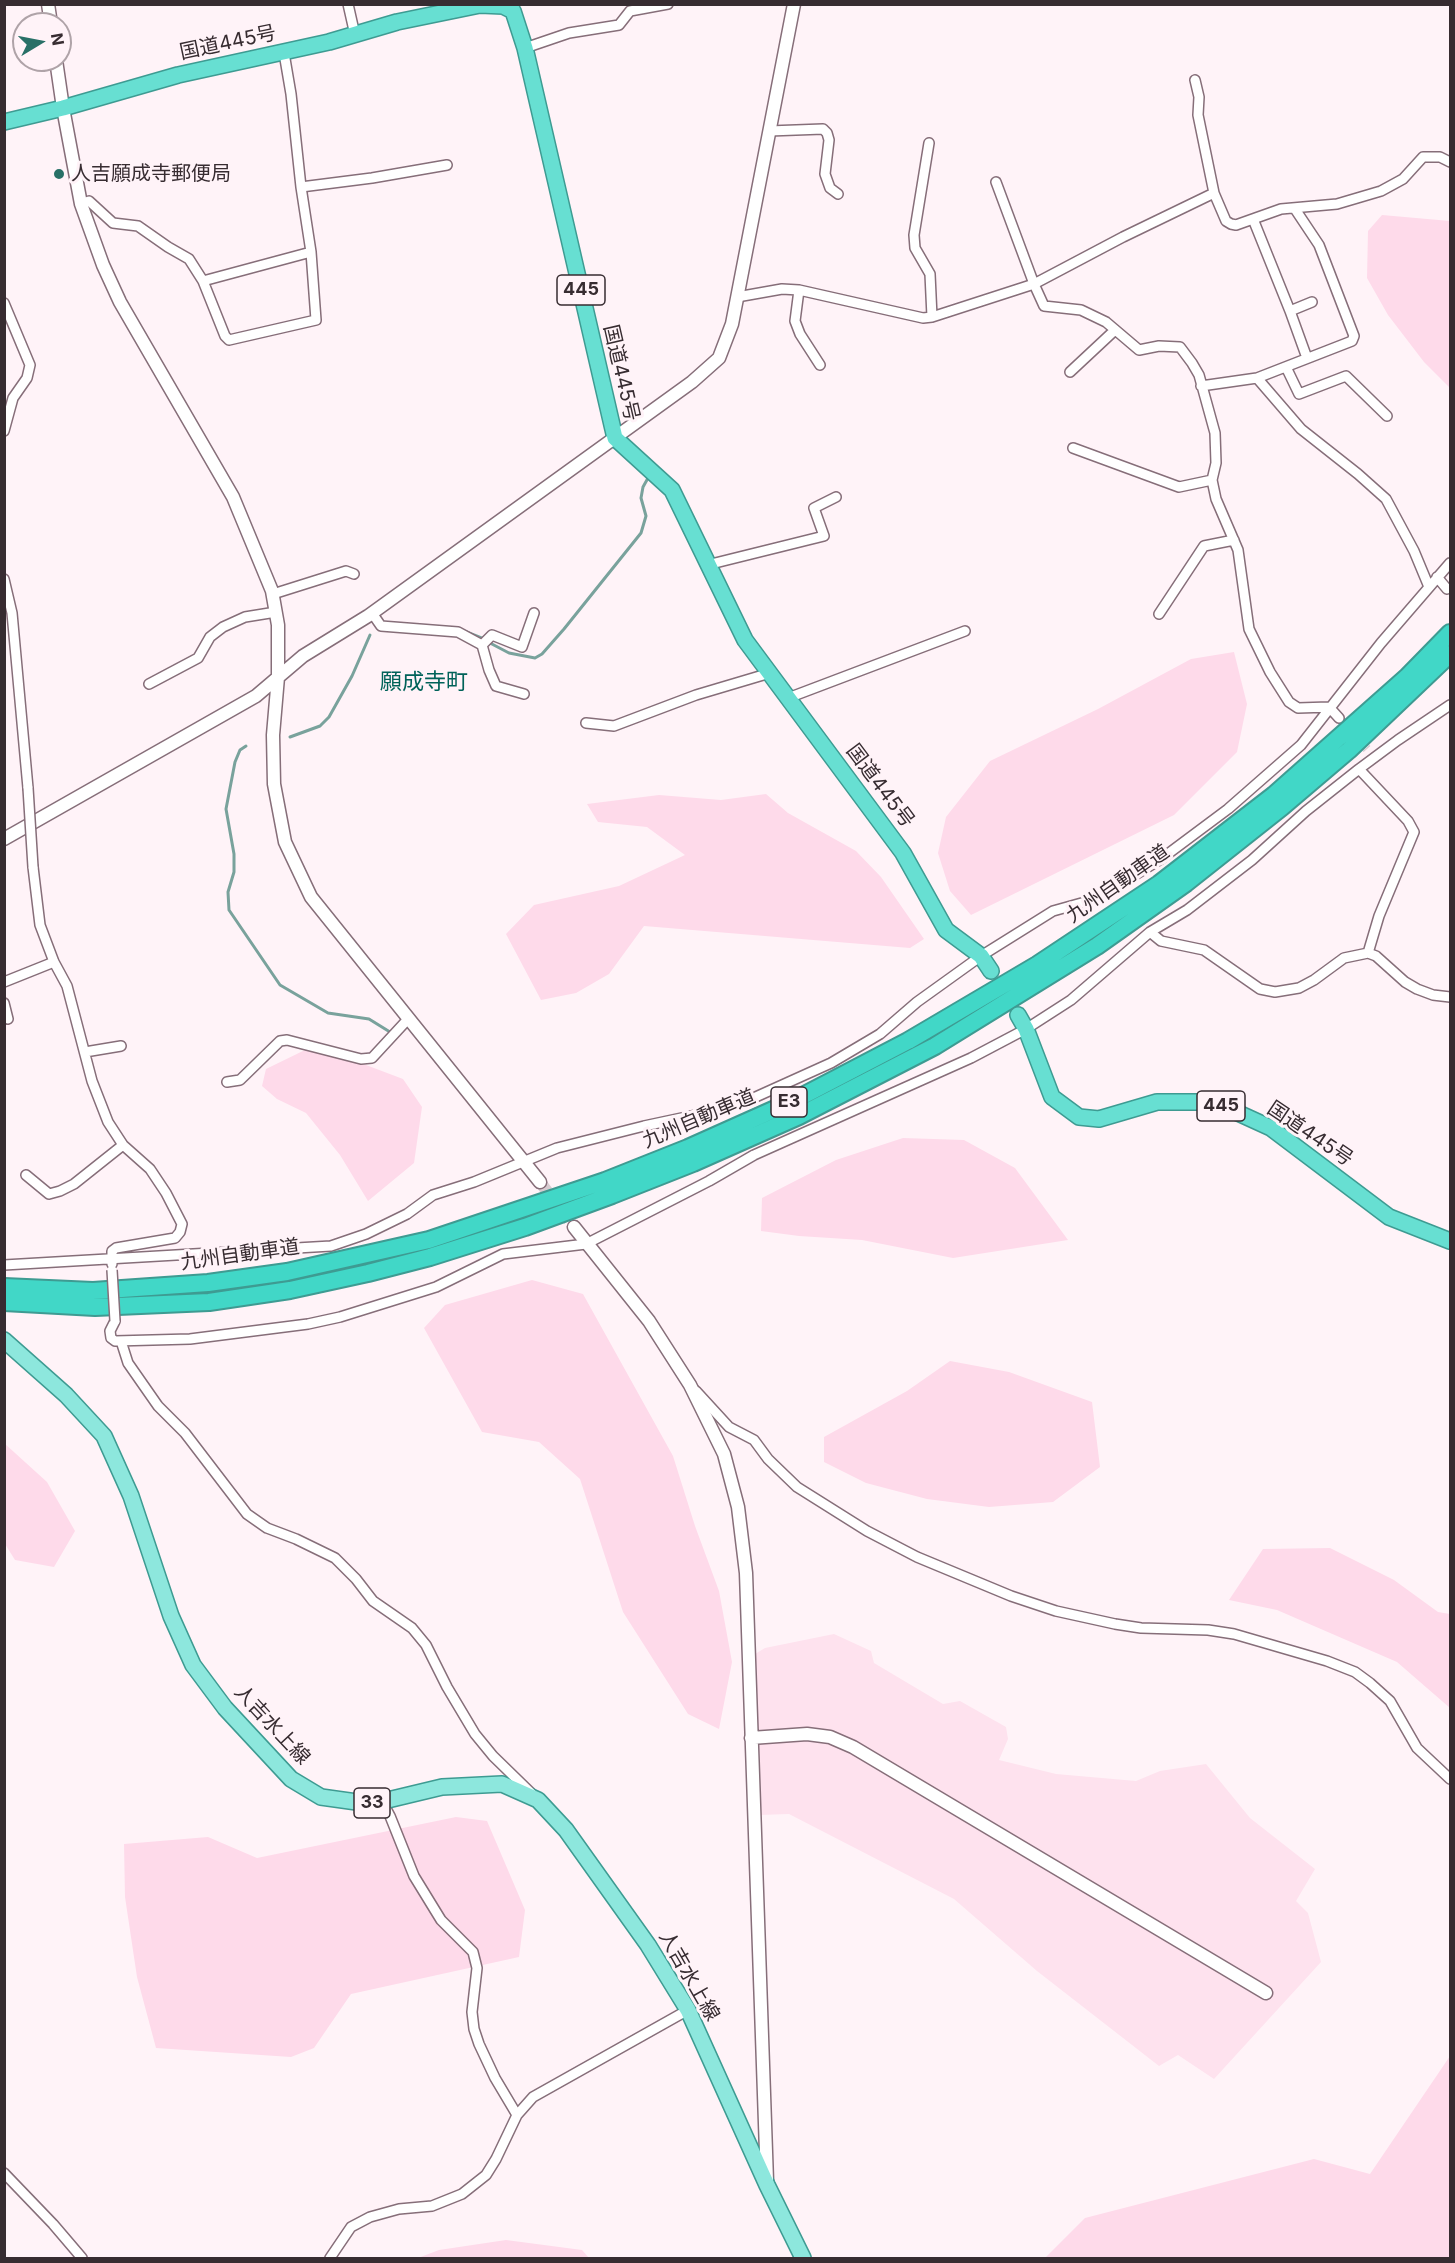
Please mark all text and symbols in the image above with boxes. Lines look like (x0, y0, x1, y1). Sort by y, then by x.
north arrow (12, 12, 72, 72)
street label: 国道445号 (178, 21, 278, 65)
text: N (47, 31, 69, 47)
place label: 人吉願成寺郵便局 (71, 162, 231, 186)
marker: 人吉願成寺郵便局 (52, 167, 66, 181)
road number: 445 (557, 275, 605, 305)
street label: 国道445号 (598, 323, 644, 423)
district label: 願成寺町 (380, 669, 468, 695)
street label: 国道445号 (841, 740, 919, 832)
street label: 九州自動車道 (1062, 840, 1174, 928)
street label: 九州自動車道 (639, 1085, 759, 1153)
road number: E3 (771, 1087, 807, 1117)
road number: 445 (1197, 1091, 1245, 1121)
street label: 国道445号 (1263, 1097, 1357, 1171)
street label: 九州自動車道 (179, 1235, 301, 1275)
street label: 人吉水上線 (229, 1680, 315, 1770)
road number: 33 (354, 1788, 390, 1818)
street label: 人吉水上線 (654, 1927, 724, 2025)

